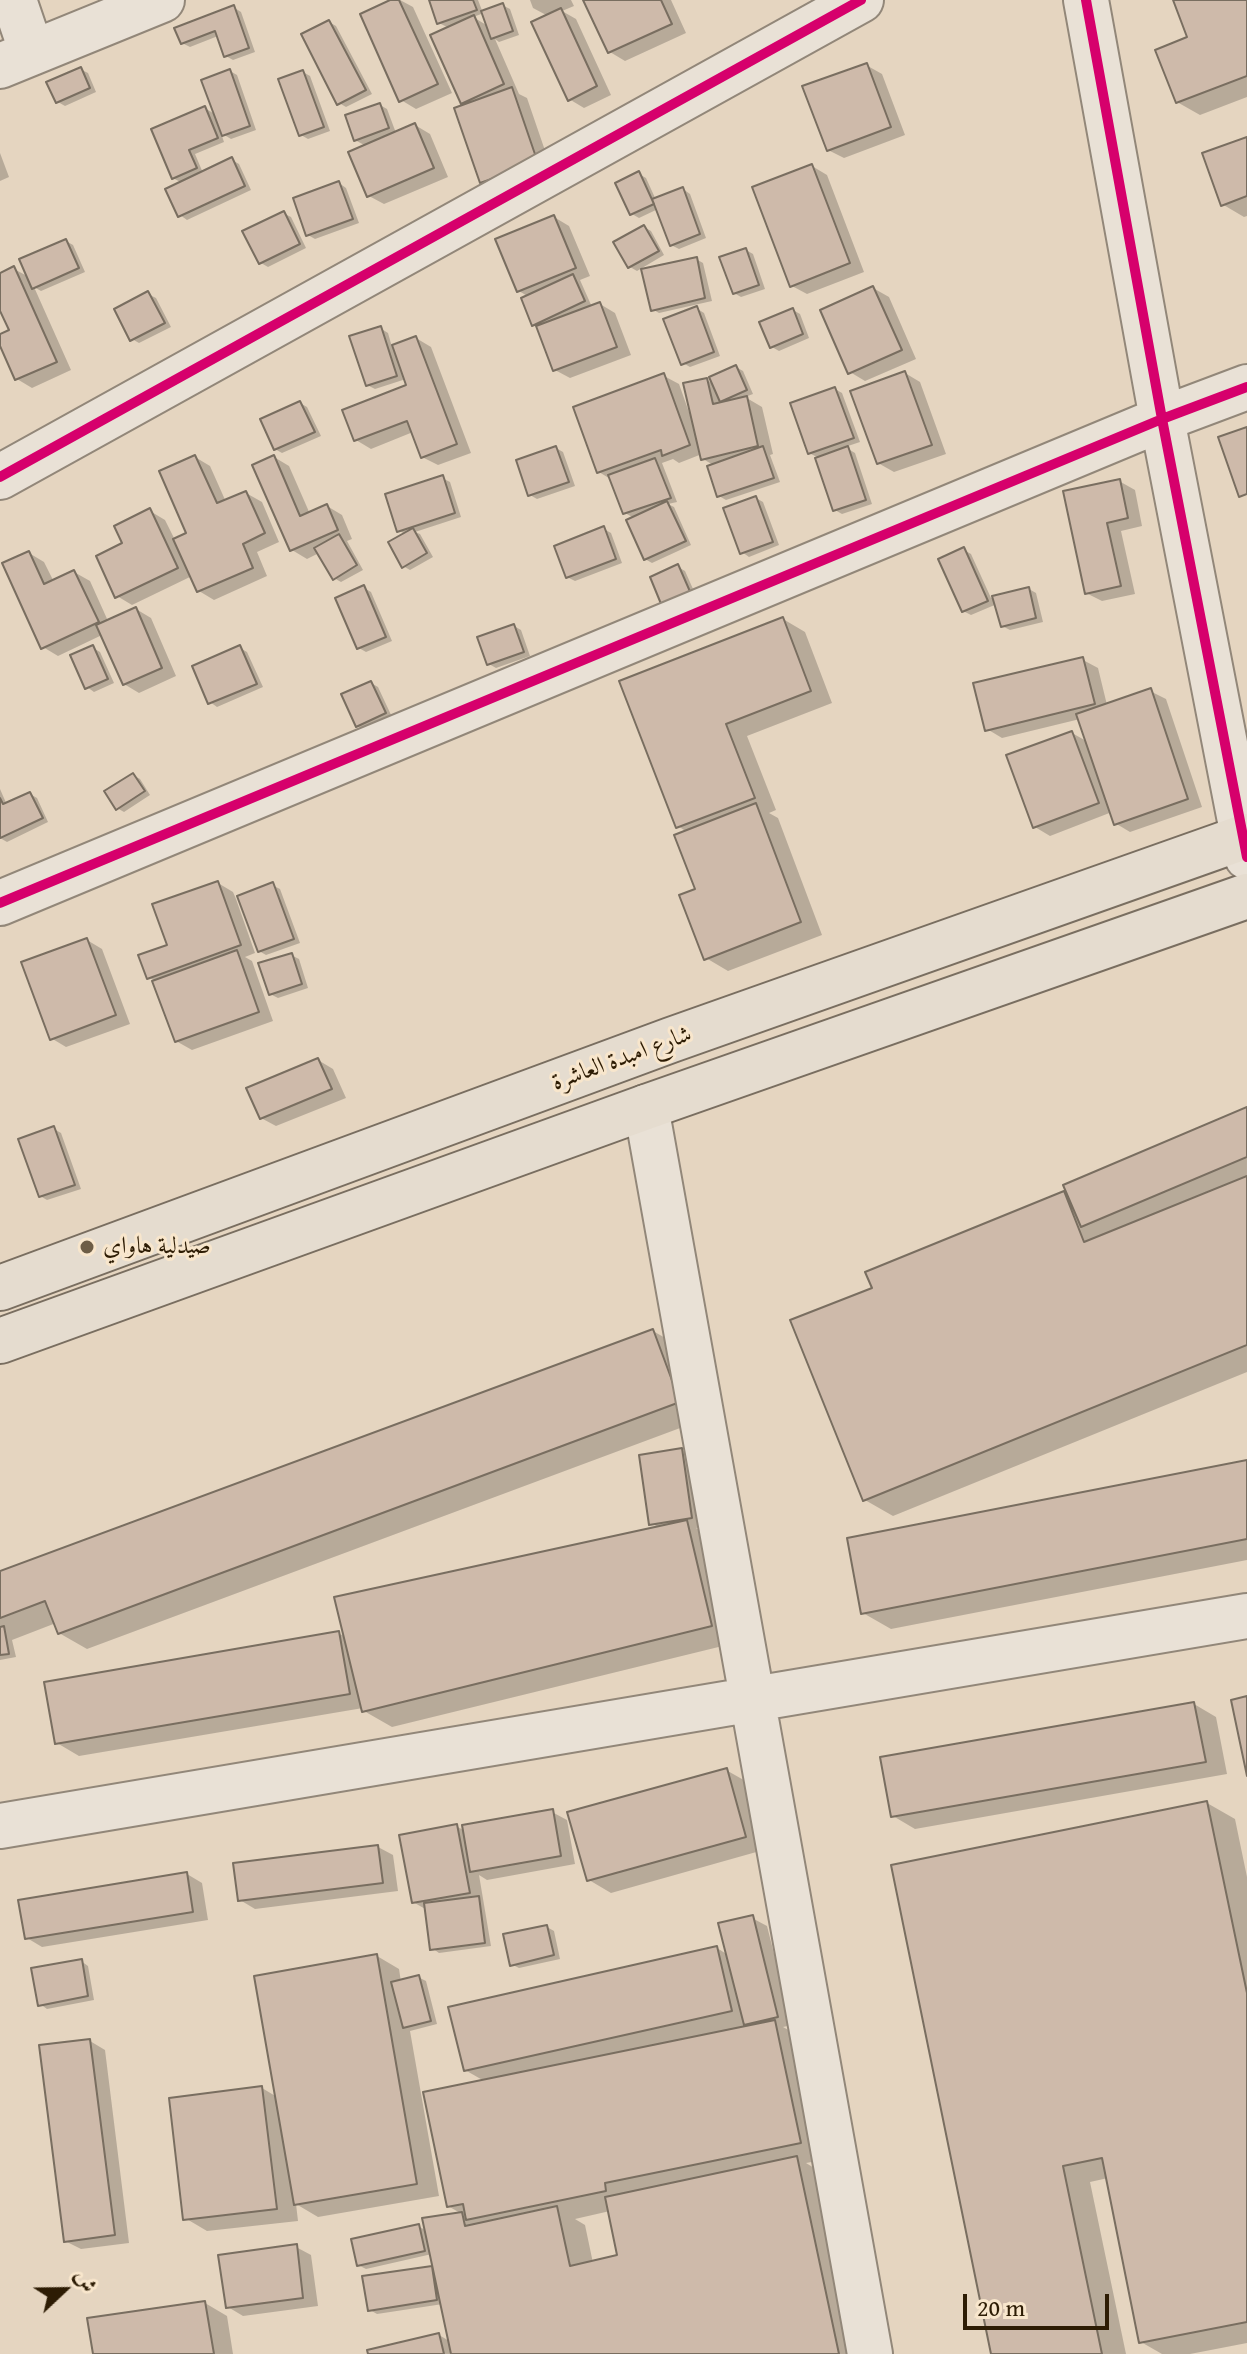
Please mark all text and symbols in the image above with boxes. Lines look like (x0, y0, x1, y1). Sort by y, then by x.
street label: شارع امبدة العاشرة (548, 1020, 696, 1098)
place label: صيدلية هاواي (103, 1233, 211, 1261)
marker: صيدلية هاواي (78, 1238, 96, 1256)
north arrow (24, 2250, 104, 2330)
text: ش (67, 2265, 105, 2297)
scale bar (967, 2278, 1113, 2328)
text: 20 m (977, 2290, 1025, 2325)

